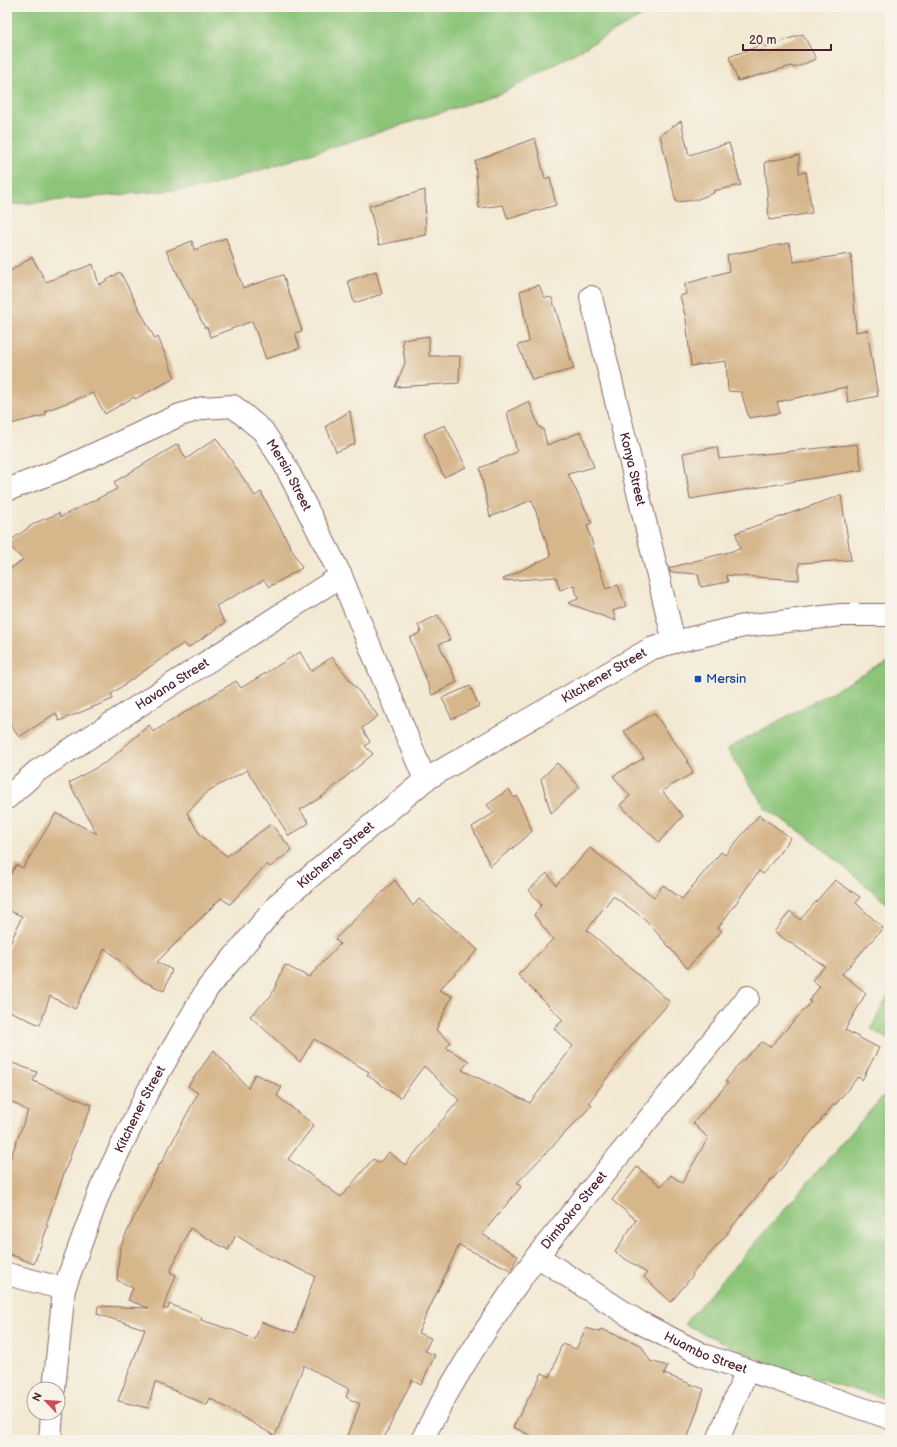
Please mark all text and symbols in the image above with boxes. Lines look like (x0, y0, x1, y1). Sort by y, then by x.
scale bar (743, 26, 831, 52)
text: 20 m (749, 33, 776, 48)
street label: Konya Street (616, 431, 649, 507)
street label: Mersin Street (263, 436, 315, 514)
street label: Kitchener Street (559, 645, 649, 707)
street label: Havana Street (133, 655, 212, 714)
place label: Mersin (706, 671, 746, 687)
marker: Mersin (693, 674, 703, 684)
street label: Kitchener Street (294, 818, 377, 892)
street label: Kitchener Street (111, 1063, 169, 1155)
street label: Dimbokro Street (538, 1168, 610, 1252)
street label: Huambo Street (661, 1328, 749, 1377)
north arrow (26, 1381, 66, 1421)
text: N (30, 1390, 45, 1403)

